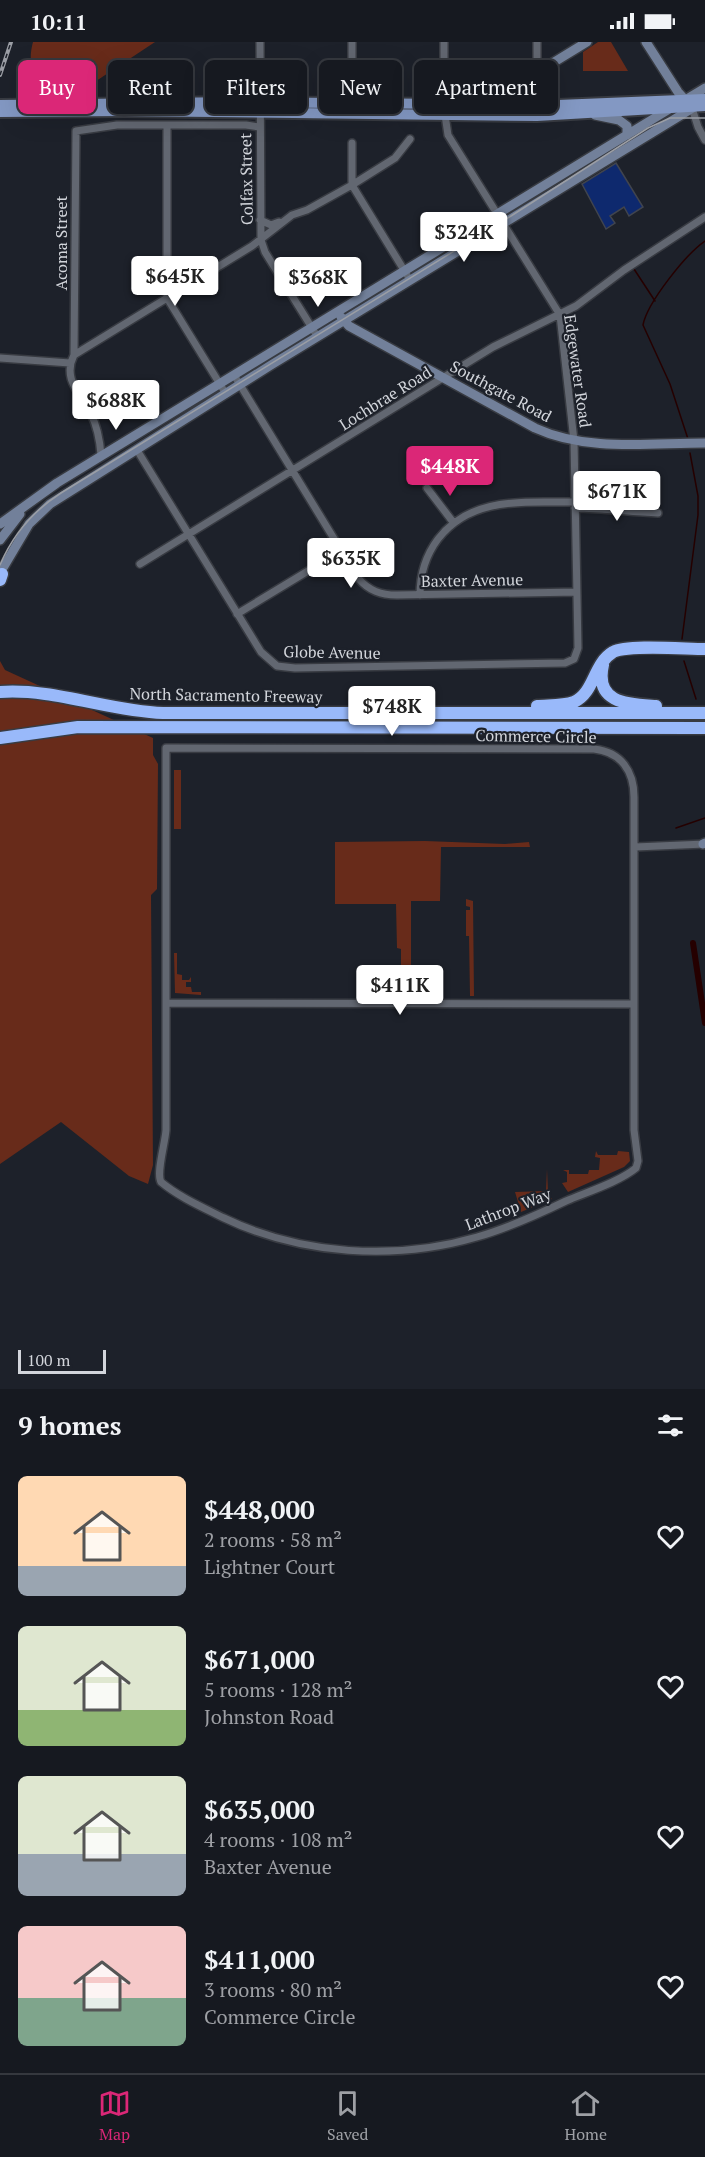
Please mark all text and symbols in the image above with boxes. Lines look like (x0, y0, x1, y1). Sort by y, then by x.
text: 10:11 (30, 7, 87, 36)
chip: Buy (18, 60, 96, 114)
chip: Rent (108, 60, 193, 114)
chip: Filters (205, 60, 307, 114)
chip: New (319, 60, 402, 114)
chip: Apartment (414, 60, 558, 114)
street label: Colfax Street (234, 133, 258, 225)
street label: Acoma Street (50, 196, 72, 290)
pin: $324K (422, 212, 506, 263)
text: $324K (434, 218, 494, 245)
pin: $645K (133, 256, 217, 307)
pin: $368K (276, 257, 360, 308)
text: $645K (145, 262, 205, 289)
text: $368K (288, 263, 348, 290)
street label: Edgewater Road (559, 313, 597, 429)
street label: Southgate Road (446, 355, 556, 427)
street label: Lochbrae Road (335, 361, 435, 435)
pin: $688K (74, 380, 158, 431)
text: $688K (86, 386, 146, 413)
pin: $448K (408, 446, 492, 497)
text: $448K (420, 452, 480, 479)
pin: $671K (575, 471, 659, 522)
text: $671K (587, 477, 647, 504)
pin: $635K (309, 538, 393, 589)
text: $635K (321, 544, 381, 571)
street label: Baxter Avenue (421, 568, 523, 592)
street label: Globe Avenue (283, 640, 381, 664)
street label: North Sacramento Freeway (129, 682, 324, 708)
pin: $748K (350, 686, 434, 737)
text: $748K (362, 692, 422, 719)
street label: Commerce Circle (475, 724, 597, 748)
pin: $411K (358, 965, 442, 1016)
text: $411K (370, 971, 430, 998)
street label: Lathrop Way (462, 1182, 555, 1235)
scale bar (18, 1347, 106, 1374)
text: 100 m (27, 1349, 70, 1371)
text: 9 homes (18, 1408, 122, 1442)
icon: filters (654, 1409, 687, 1442)
text: $448,000 (204, 1492, 315, 1526)
icon: home (66, 1500, 138, 1572)
icon: heart (654, 1520, 687, 1553)
text: 2 rooms · 58 m² (204, 1526, 342, 1553)
text: Lightner Court (204, 1553, 335, 1580)
text: $671,000 (204, 1642, 315, 1676)
icon: home (66, 1650, 138, 1722)
icon: heart (654, 1670, 687, 1703)
text: 5 rooms · 128 m² (204, 1676, 352, 1703)
text: Johnston Road (204, 1703, 334, 1730)
text: $635,000 (204, 1792, 315, 1826)
icon: home (66, 1800, 138, 1872)
icon: heart (654, 1820, 687, 1853)
text: 4 rooms · 108 m² (204, 1826, 352, 1853)
text: Baxter Avenue (204, 1853, 332, 1880)
text: $411,000 (204, 1942, 315, 1976)
icon: home (66, 1950, 138, 2022)
icon: heart (654, 1970, 687, 2003)
text: 3 rooms · 80 m² (204, 1976, 342, 2003)
text: Commerce Circle (204, 2003, 356, 2030)
tab: Map (98, 2087, 131, 2145)
tab: Saved (327, 2087, 369, 2145)
tab: Home (565, 2087, 607, 2145)

